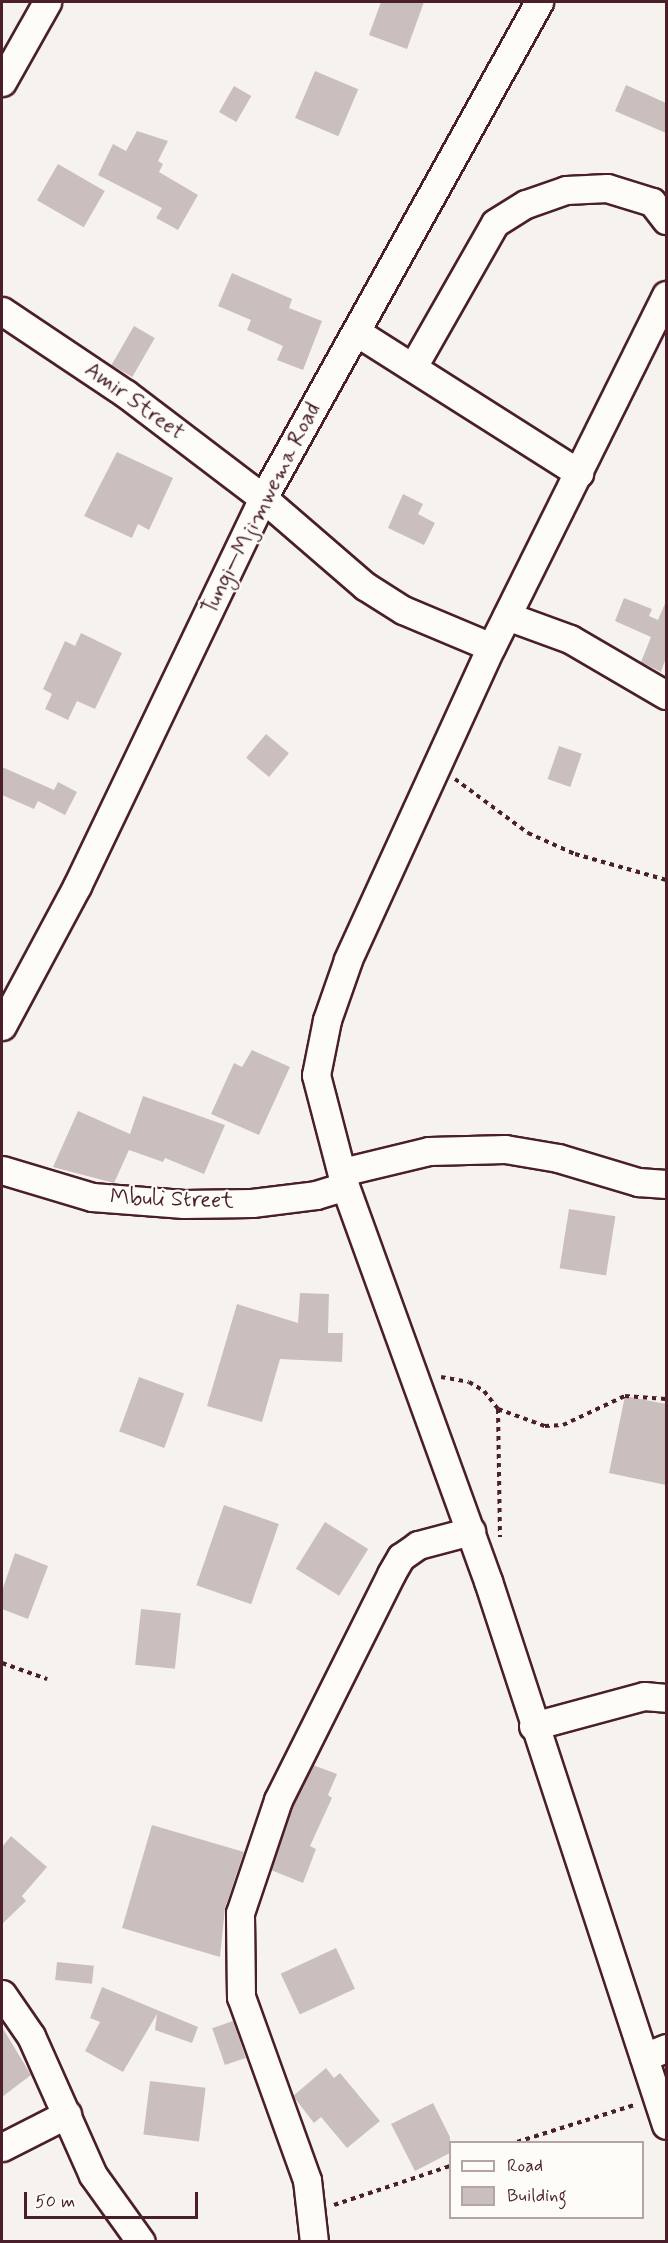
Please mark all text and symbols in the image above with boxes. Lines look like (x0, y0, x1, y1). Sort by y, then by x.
street label: Amir Street (80, 357, 188, 447)
street label: Tungi—Mjimwema Road (197, 399, 327, 619)
street label: Mbuli Street (110, 1185, 234, 1215)
legend (449, 2141, 644, 2219)
text: Road (507, 2154, 543, 2178)
scale bar (27, 2180, 201, 2218)
text: Building (507, 2184, 567, 2208)
text: 50 m (35, 2190, 75, 2214)

